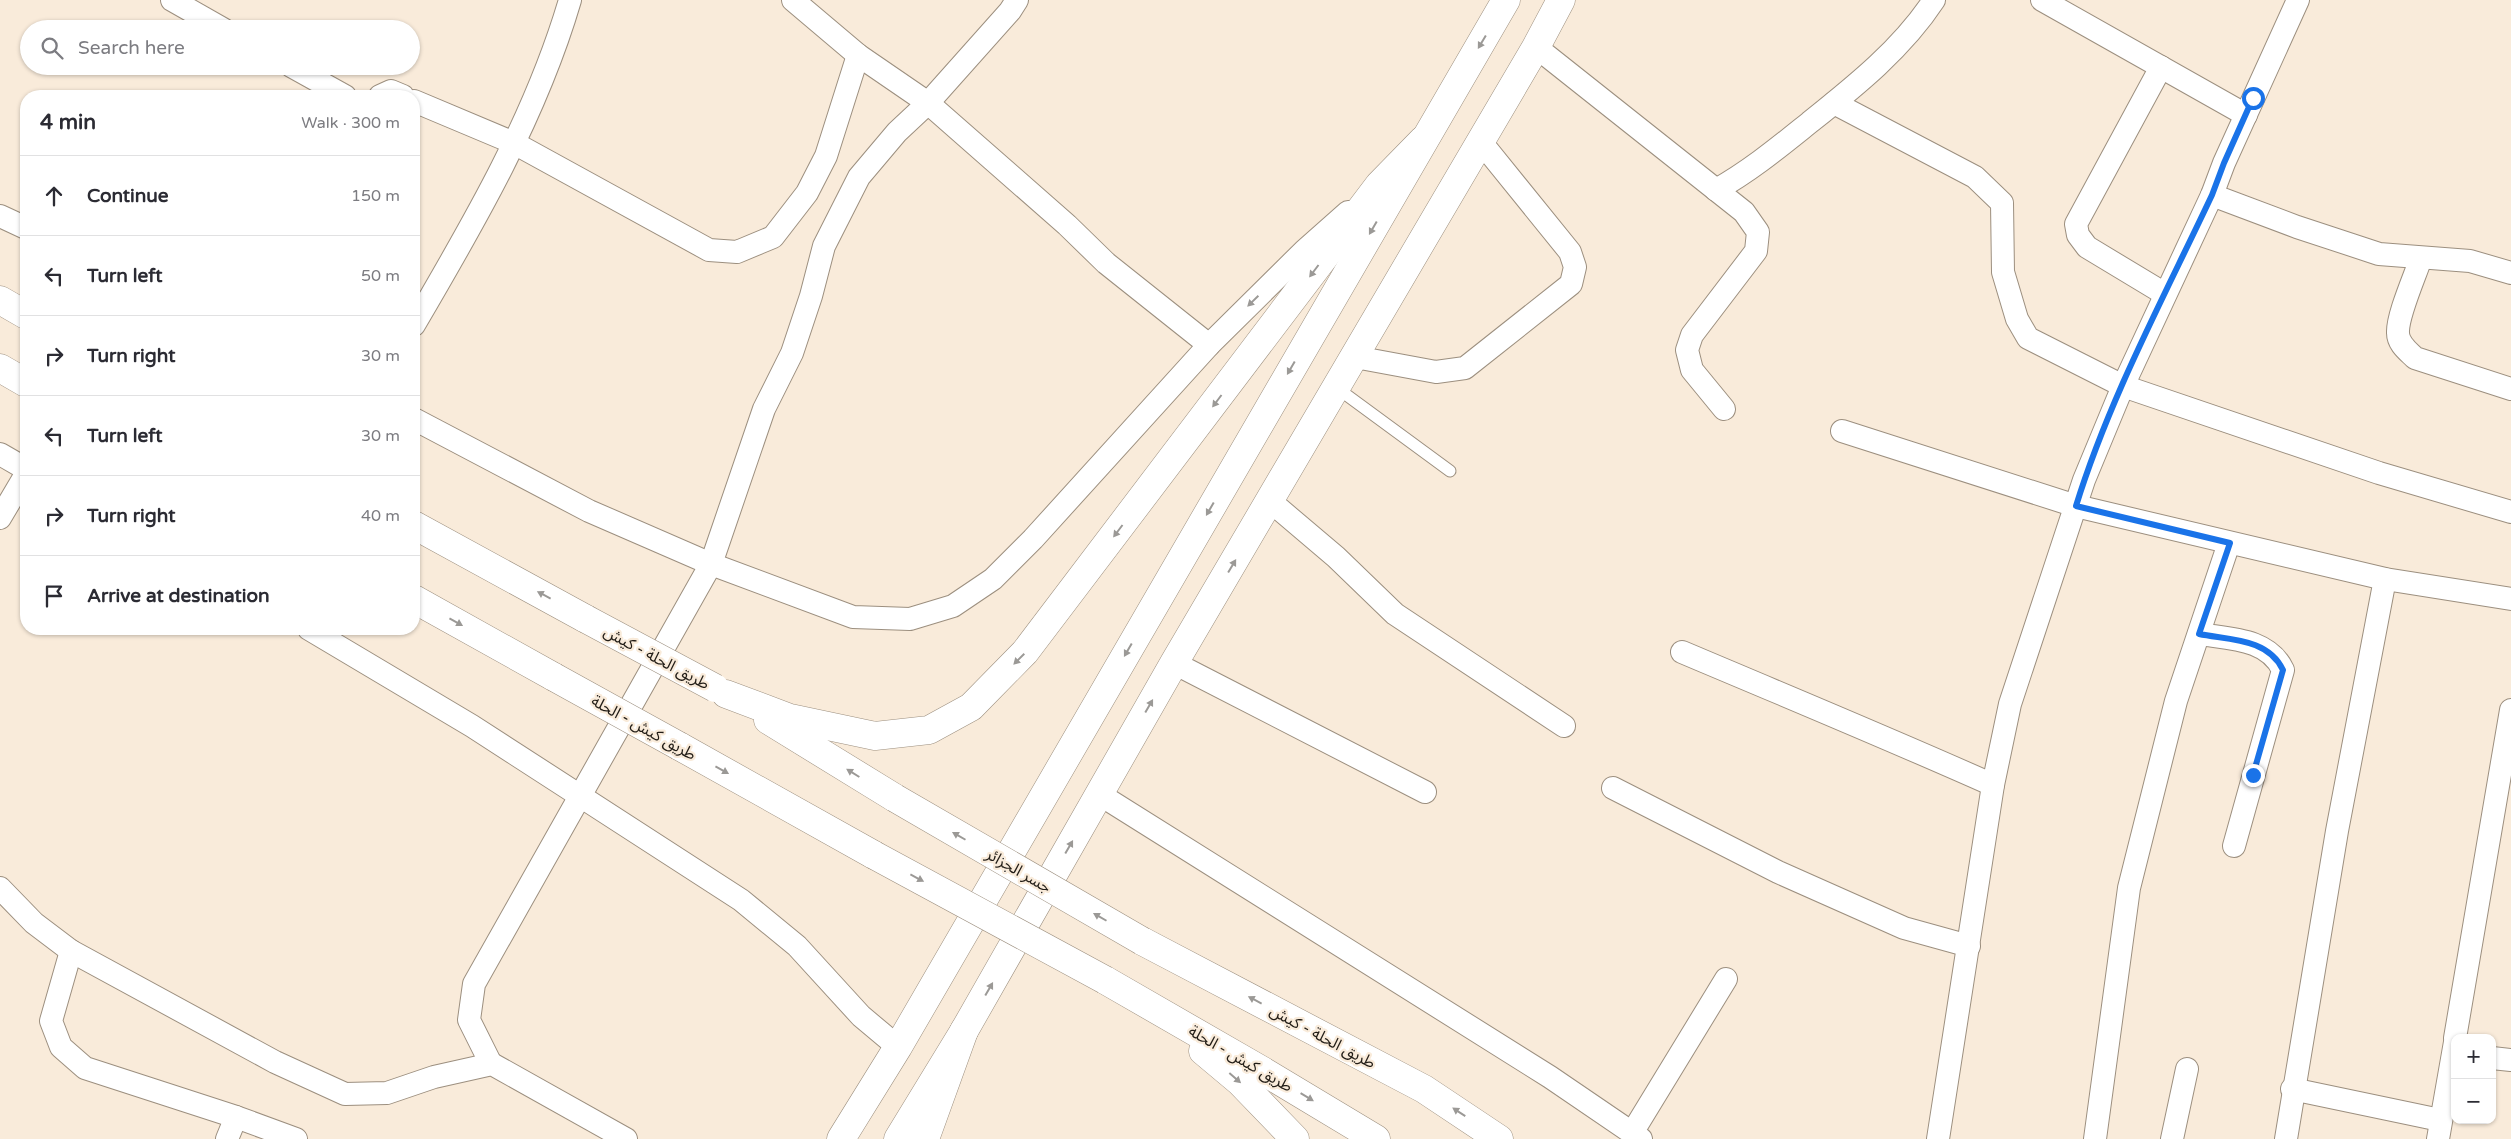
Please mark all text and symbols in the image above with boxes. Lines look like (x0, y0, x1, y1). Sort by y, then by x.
search box (20, 20, 420, 75)
icon: search (38, 34, 66, 62)
one-way arrow (1477, 35, 1486, 48)
text: Search here (78, 37, 185, 59)
route start (2242, 87, 2265, 110)
text: 4 min (40, 110, 96, 135)
text: Walk · 300 m (301, 113, 400, 133)
icon: ahead (40, 182, 68, 210)
text: Continue (87, 185, 169, 207)
text: 150 m (351, 186, 400, 206)
one-way arrow (1368, 221, 1377, 234)
icon: left (40, 262, 68, 290)
one-way arrow (1309, 264, 1319, 278)
text: Turn left (87, 265, 163, 287)
text: 50 m (361, 266, 400, 286)
one-way arrow (1248, 295, 1260, 307)
icon: right (40, 342, 68, 370)
text: Turn right (87, 345, 175, 367)
text: 30 m (361, 346, 400, 366)
one-way arrow (1287, 362, 1296, 375)
one-way arrow (1211, 394, 1222, 407)
icon: left (40, 422, 68, 450)
text: Turn left (87, 425, 163, 447)
text: 30 m (361, 426, 400, 446)
icon: right (40, 502, 68, 530)
one-way arrow (1205, 502, 1214, 516)
text: Turn right (87, 505, 175, 527)
text: 40 m (361, 506, 400, 526)
one-way arrow (1113, 524, 1124, 537)
one-way arrow (1227, 560, 1236, 573)
icon: arrive (40, 582, 68, 610)
text: Arrive at destination (87, 585, 270, 607)
one-way arrow (536, 591, 551, 599)
one-way arrow (449, 618, 464, 626)
street label: طريق الحلة - كيش (600, 622, 713, 694)
one-way arrow (1124, 643, 1133, 656)
one-way arrow (1013, 653, 1025, 665)
street label: طريق كيش - الحلة (587, 691, 700, 765)
one-way arrow (1145, 699, 1153, 714)
route end (2242, 764, 2265, 787)
one-way arrow (714, 766, 729, 774)
one-way arrow (847, 768, 860, 777)
one-way arrow (953, 831, 966, 840)
one-way arrow (1064, 841, 1073, 854)
street label: جسر الجزائر (981, 844, 1055, 898)
one-way arrow (909, 874, 924, 882)
one-way arrow (1094, 912, 1107, 921)
one-way arrow (984, 982, 993, 995)
one-way arrow (1248, 996, 1262, 1005)
street label: طريق الحلة - كيش (1266, 1001, 1379, 1073)
street label: طريق كيش - الحلة (1185, 1021, 1296, 1097)
map controls (2451, 1034, 2496, 1124)
button: + (2451, 1034, 2496, 1079)
one-way arrow (1229, 1072, 1241, 1084)
button: − (2451, 1079, 2496, 1124)
one-way arrow (1301, 1093, 1314, 1102)
one-way arrow (1452, 1108, 1465, 1117)

